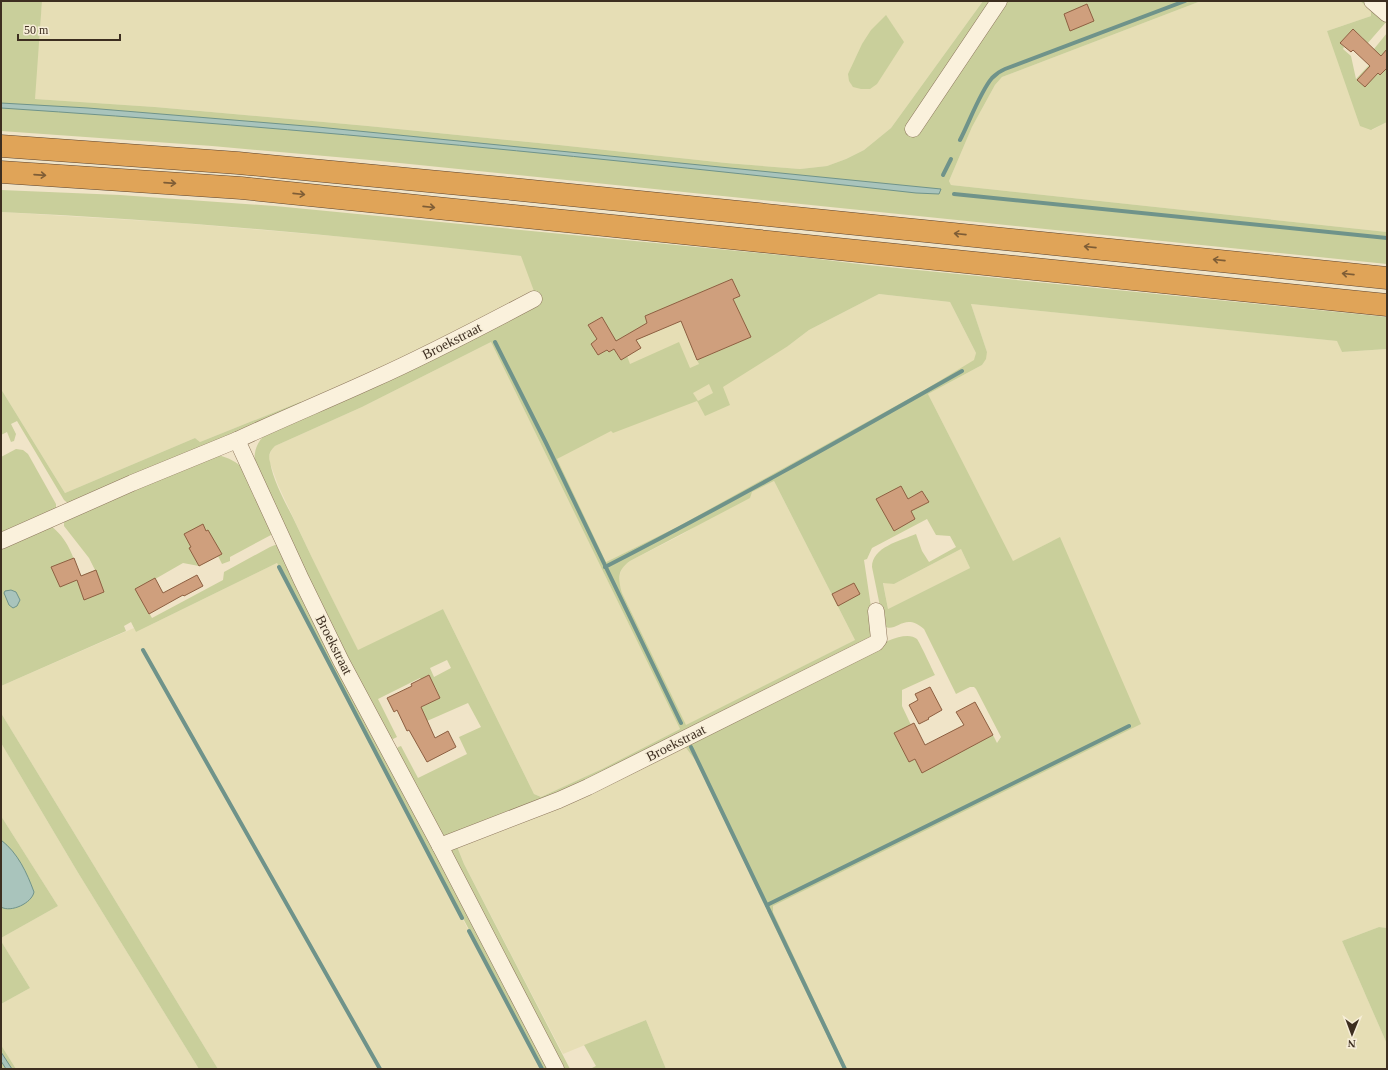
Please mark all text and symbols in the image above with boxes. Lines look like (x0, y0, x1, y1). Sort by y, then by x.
scale bar (18, 16, 120, 42)
text: 50 m (24, 23, 49, 37)
one-way arrow (33, 171, 46, 178)
one-way arrow (163, 180, 176, 187)
one-way arrow (292, 190, 305, 198)
one-way arrow (422, 203, 435, 211)
one-way arrow (954, 230, 967, 238)
one-way arrow (1084, 243, 1097, 251)
one-way arrow (1213, 257, 1226, 264)
one-way arrow (1342, 270, 1355, 277)
street label: Broekstraat (420, 320, 484, 362)
street label: Broekstraat (313, 613, 355, 677)
street label: Broekstraat (644, 722, 708, 764)
north arrow (1332, 1014, 1372, 1054)
text: N (1348, 1038, 1356, 1050)

